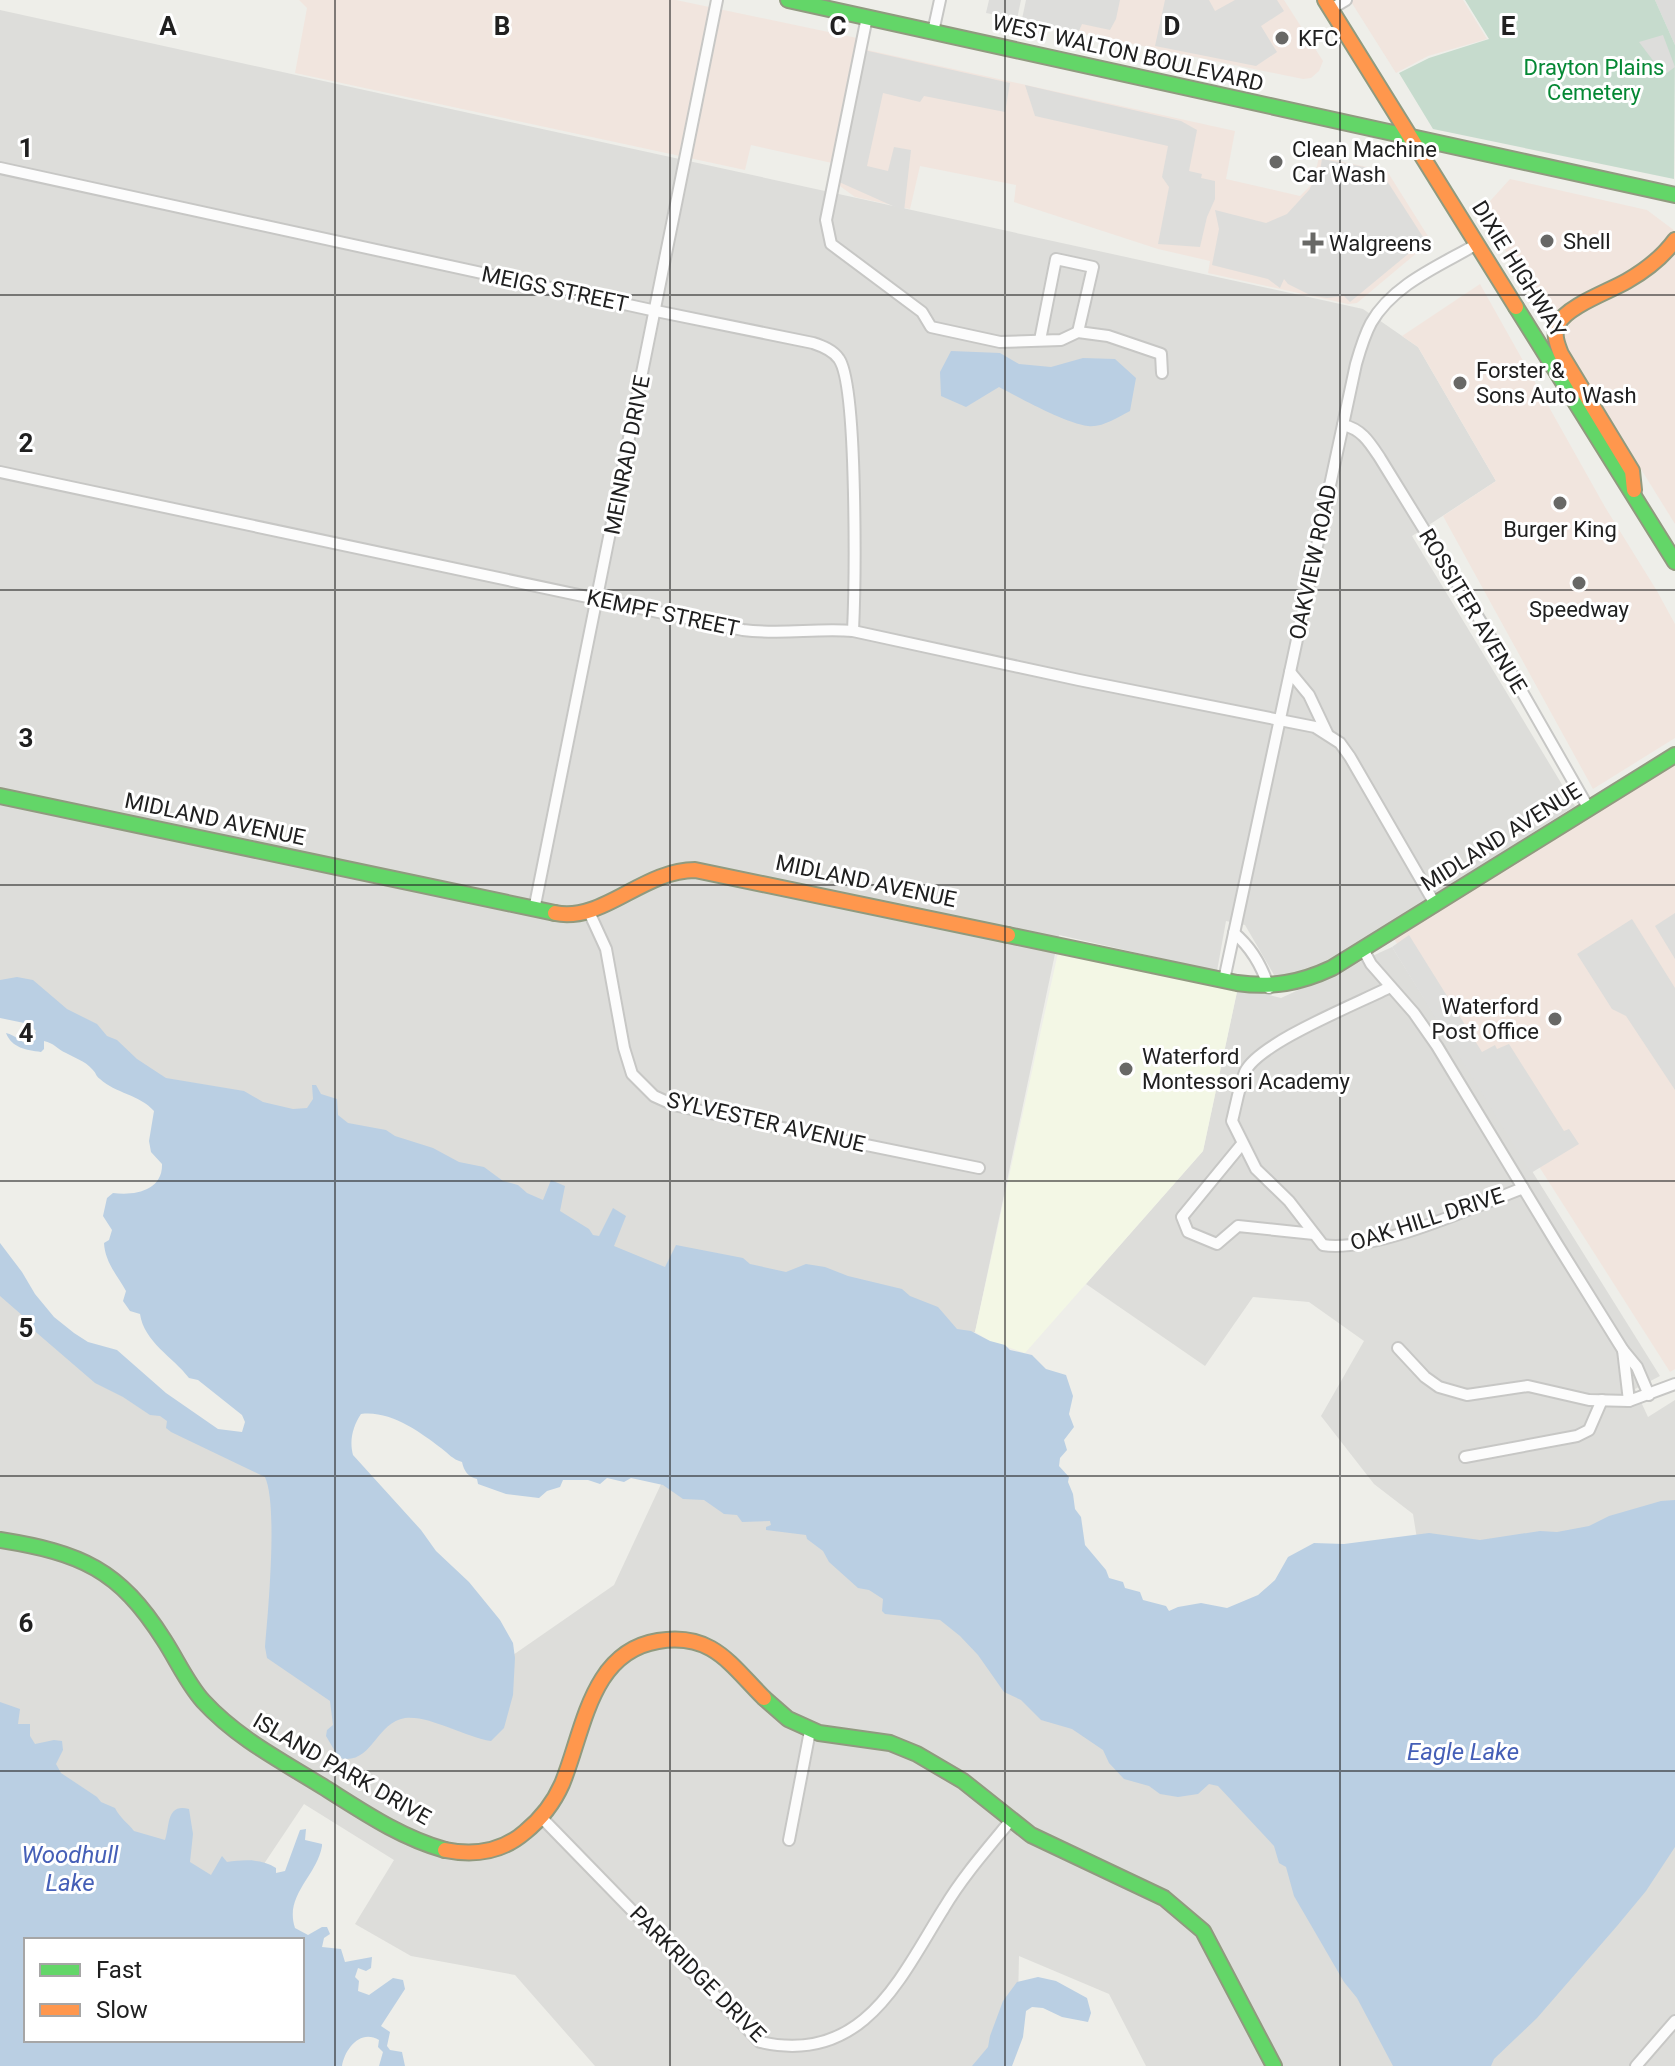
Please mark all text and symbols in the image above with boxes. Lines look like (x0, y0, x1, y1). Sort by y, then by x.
street label: WEST WALTON BOULEVARD (990, 9, 1266, 97)
text: A (159, 11, 177, 41)
text: B (494, 11, 510, 41)
text: C (829, 11, 847, 41)
text: E (1501, 11, 1516, 41)
place label: KFC (1298, 26, 1338, 51)
marker: KFC (1273, 29, 1291, 47)
park label: Drayton Plains Cemetery (1524, 55, 1664, 105)
text: 1 (19, 133, 33, 163)
place label: Clean Machine Car Wash (1292, 137, 1437, 187)
marker: Clean Machine Car Wash (1267, 153, 1285, 171)
street label: DIXIE HIGHWAY (1467, 196, 1571, 343)
place label: Shell (1563, 229, 1611, 254)
place label: Walgreens (1329, 231, 1432, 256)
marker: Shell (1538, 232, 1556, 250)
marker: Walgreens (1304, 234, 1322, 252)
street label: MEIGS STREET (479, 261, 631, 317)
place label: Forster & Sons Auto Wash (1476, 358, 1637, 408)
street label: MEINRAD DRIVE (599, 373, 655, 537)
marker: Forster & Sons Auto Wash (1451, 374, 1469, 392)
text: 2 (19, 428, 33, 458)
street label: OAKVIEW ROAD (1284, 482, 1342, 642)
marker: Burger King (1551, 494, 1569, 512)
place label: Burger King (1503, 517, 1617, 542)
street label: ROSSITER AVENUE (1414, 524, 1532, 698)
marker: Speedway (1570, 574, 1588, 592)
street label: KEMPF STREET (585, 585, 741, 641)
place label: Speedway (1529, 597, 1630, 622)
text: 3 (19, 723, 33, 753)
street label: MIDLAND AVENUE (1416, 778, 1586, 896)
street label: MIDLAND AVENUE (122, 788, 308, 850)
street label: MIDLAND AVENUE (773, 850, 959, 912)
place label: Waterford Post Office (1432, 994, 1539, 1044)
marker: Waterford Post Office (1546, 1010, 1564, 1028)
text: 4 (19, 1018, 34, 1048)
place label: Waterford Montessori Academy (1142, 1044, 1350, 1094)
marker: Waterford Montessori Academy (1117, 1060, 1135, 1078)
street label: SYLVESTER AVENUE (664, 1087, 868, 1157)
street label: OAK HILL DRIVE (1347, 1182, 1507, 1256)
text: 5 (19, 1313, 33, 1343)
text: 6 (19, 1608, 34, 1638)
street label: ISLAND PARK DRIVE (249, 1708, 435, 1830)
water label: Eagle Lake (1407, 1738, 1519, 1766)
water label: Woodhull Lake (22, 1841, 119, 1897)
street label: PARKRIDGE DRIVE (625, 1901, 771, 2047)
legend (24, 1938, 304, 2042)
text: Fast (96, 1956, 142, 1984)
text: Slow (96, 1996, 148, 2024)

